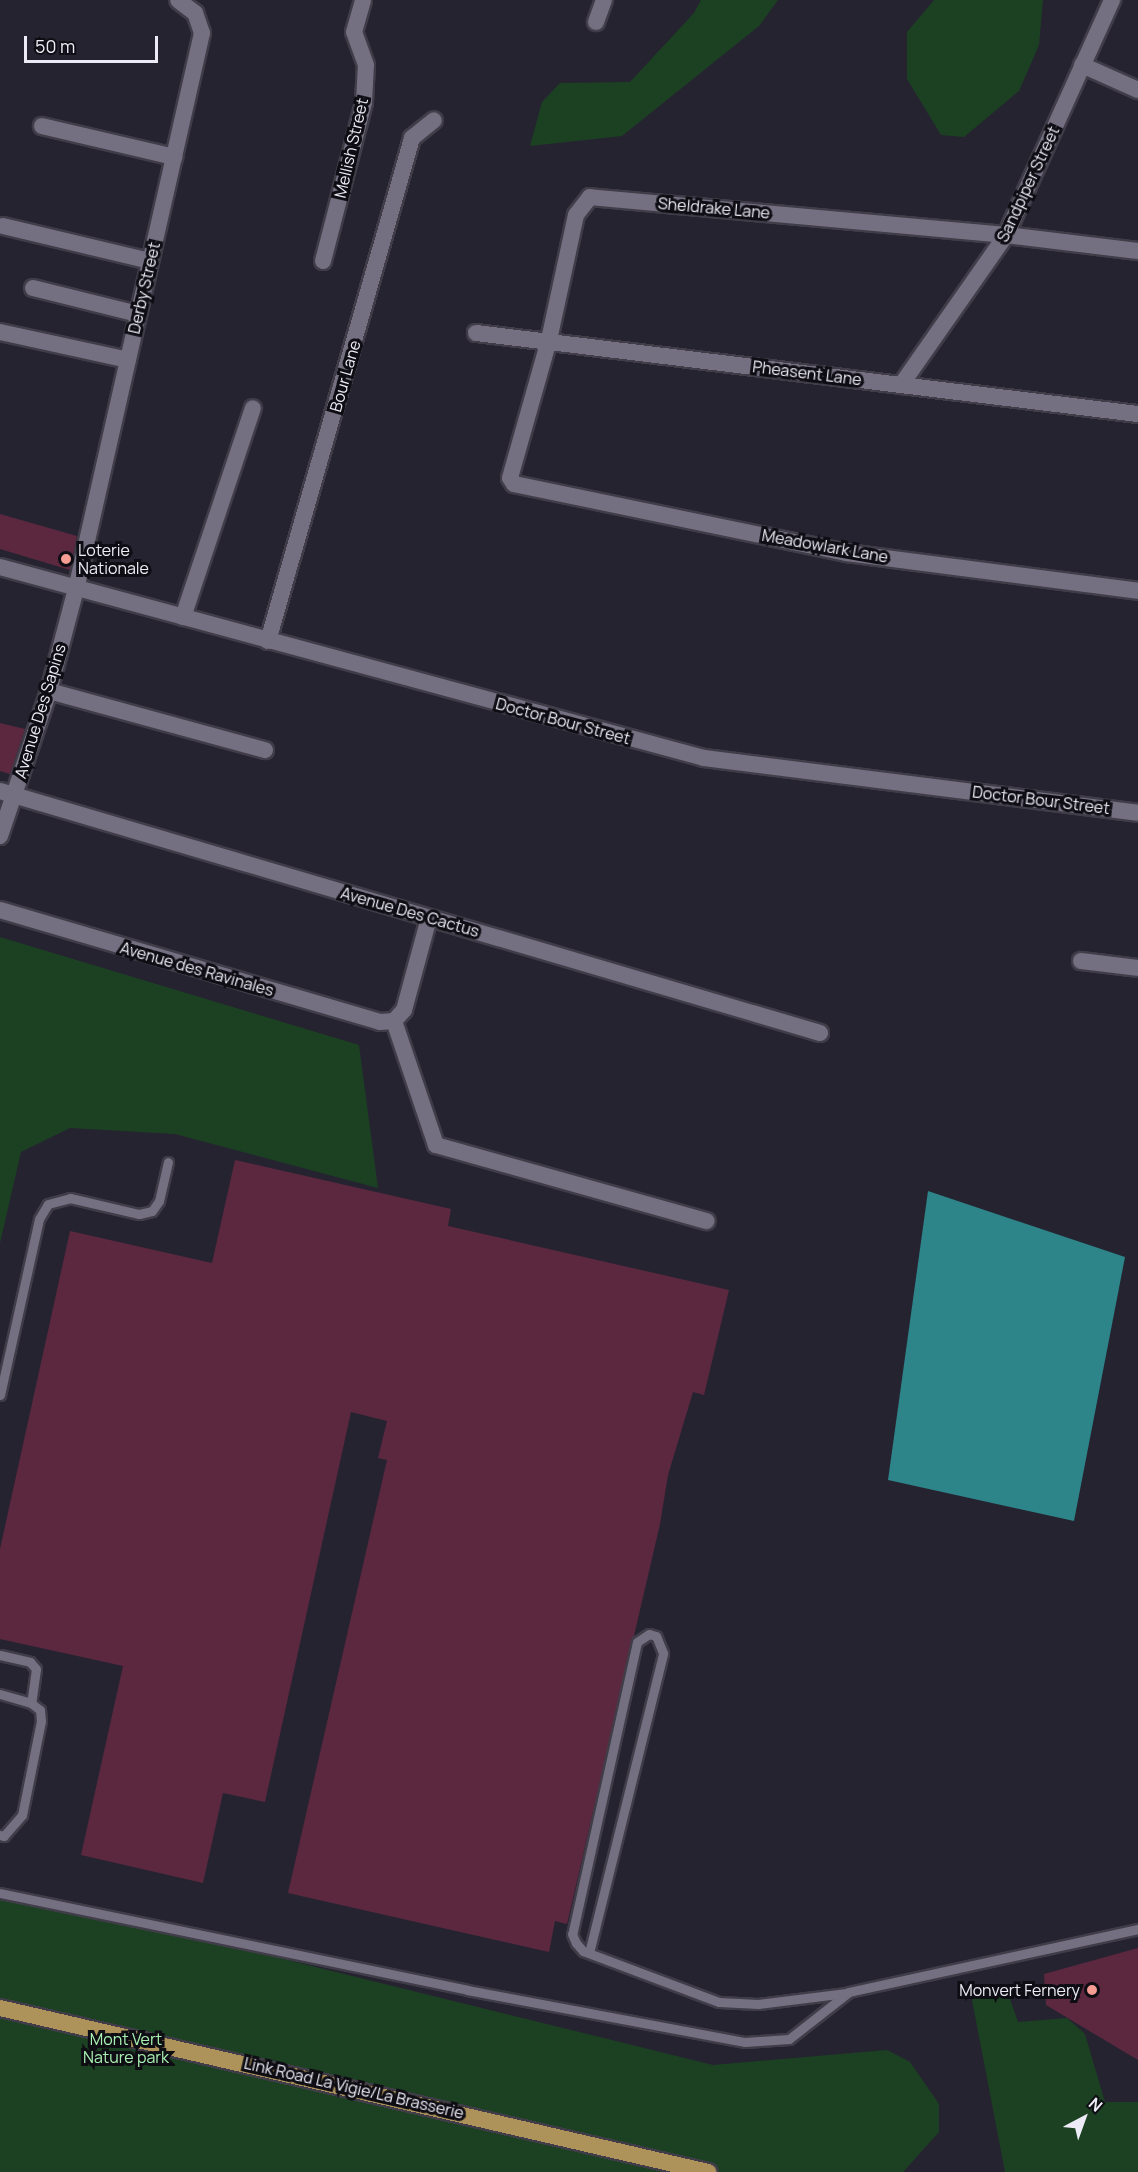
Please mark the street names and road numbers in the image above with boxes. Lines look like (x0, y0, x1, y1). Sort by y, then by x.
street label: Mellish Street (330, 96, 372, 200)
street label: Sandpiper Street (993, 123, 1063, 245)
street label: Sheldrake Lane (657, 194, 771, 222)
street label: Derby Street (124, 240, 164, 336)
street label: Bour Lane (326, 338, 364, 414)
street label: Pheasent Lane (751, 357, 863, 389)
street label: Meadowlark Lane (760, 525, 890, 567)
street label: Avenue Des Sapins (10, 641, 70, 781)
street label: Doctor Bour Street (494, 694, 632, 748)
street label: Doctor Bour Street (971, 782, 1111, 818)
street label: Avenue Des Cactus (339, 883, 481, 941)
street label: Avenue des Ravinales (118, 938, 276, 1000)
street label: Link Road La Vigie/La Brasserie (242, 2053, 466, 2123)

